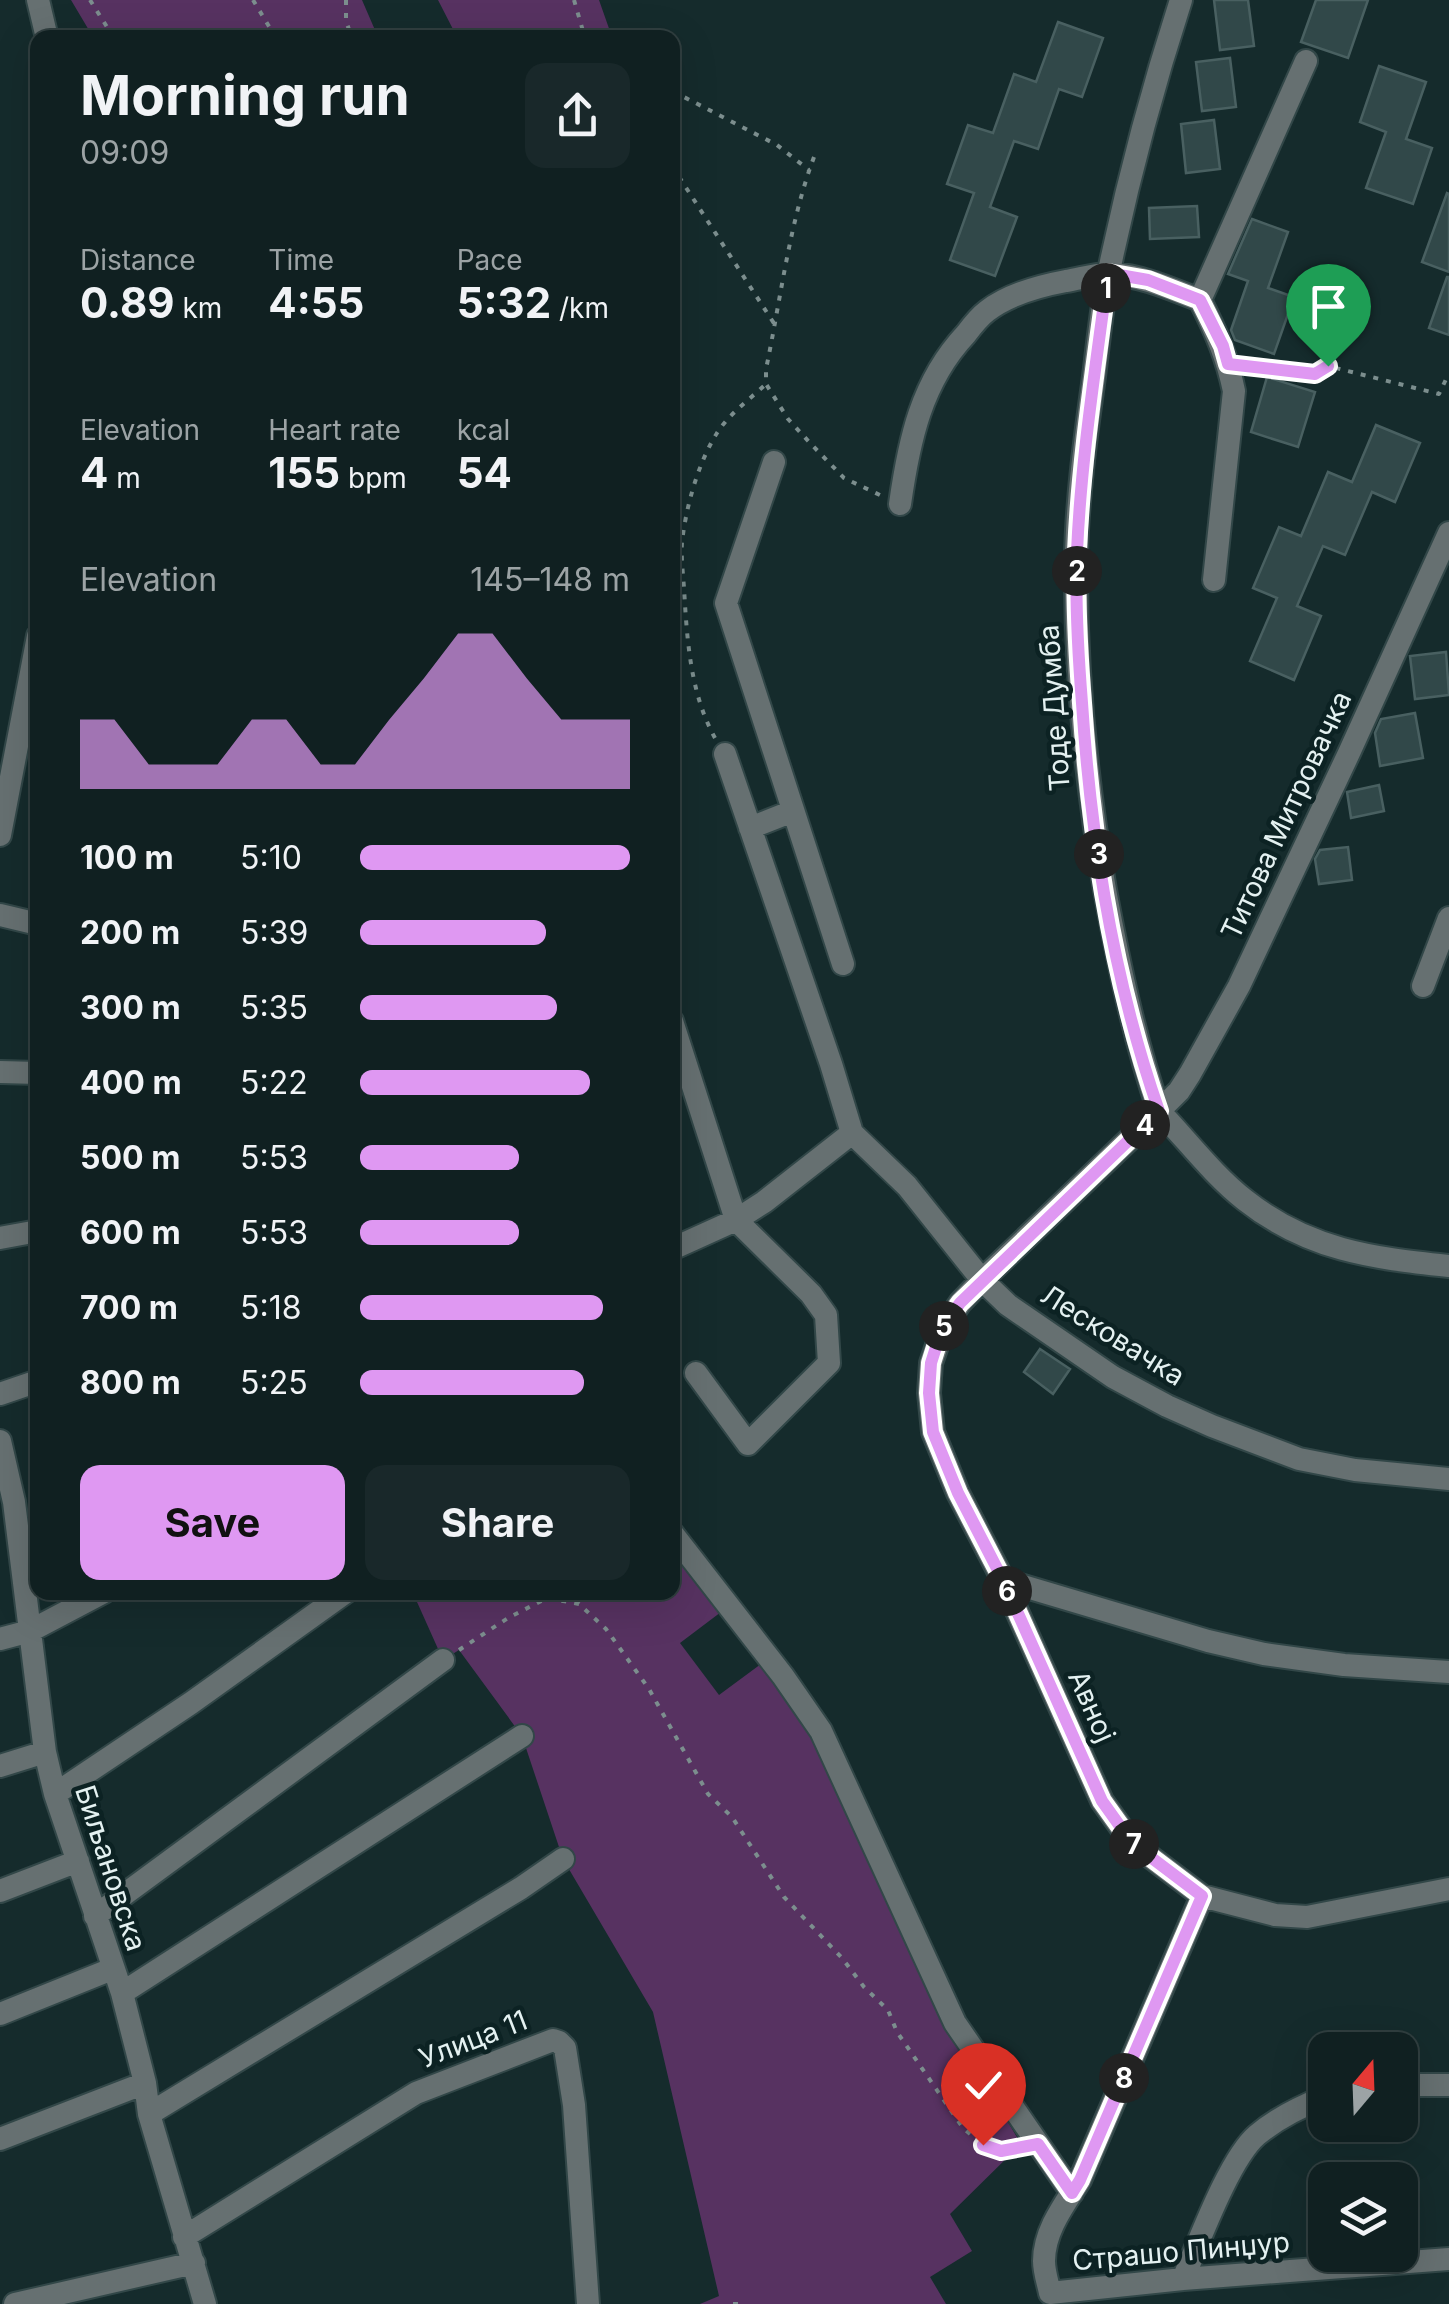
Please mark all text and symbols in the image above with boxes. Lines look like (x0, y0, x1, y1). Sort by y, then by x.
text: Morning run (80, 62, 410, 128)
button: share (525, 63, 630, 168)
text: 09:09 (80, 133, 169, 172)
text: Distance (80, 243, 196, 277)
text: Time (268, 243, 334, 277)
text: Pace (457, 243, 523, 277)
pin: 1 (1081, 263, 1131, 313)
pin (1286, 264, 1371, 367)
text: 1 (1100, 271, 1112, 305)
text: 0.89 (80, 277, 175, 328)
text: 4:55 (268, 277, 364, 328)
text: 5:32 (457, 277, 551, 328)
icon: arrive (1301, 279, 1356, 334)
text: km (175, 291, 222, 325)
text: /km (551, 291, 609, 325)
text: Elevation (80, 413, 200, 447)
text: Heart rate (268, 413, 401, 447)
text: kcal (457, 413, 510, 447)
text: 4 (80, 447, 108, 498)
text: 155 (268, 447, 340, 498)
text: 54 (457, 447, 512, 498)
text: m (108, 461, 141, 495)
text: bpm (340, 461, 407, 495)
pin: 2 (1052, 546, 1102, 596)
text: 2 (1068, 554, 1086, 588)
text: Elevation (80, 560, 217, 599)
text: 145–148 m (470, 560, 630, 599)
street label: Тоде Думба (1031, 624, 1077, 792)
street label: Титова Митровачка (1214, 686, 1358, 944)
pin: 3 (1074, 829, 1124, 879)
text: 3 (1090, 837, 1108, 871)
text: 100 m (80, 838, 174, 877)
text: 5:10 (240, 838, 302, 877)
text: 200 m (80, 913, 180, 952)
text: 5:39 (240, 913, 308, 952)
text: 300 m (80, 988, 181, 1027)
text: 5:35 (240, 988, 308, 1027)
text: 400 m (80, 1063, 182, 1102)
text: 5:22 (240, 1063, 308, 1102)
pin: 4 (1120, 1100, 1170, 1150)
text: 4 (1136, 1108, 1154, 1142)
text: 500 m (80, 1138, 180, 1177)
text: 5:53 (240, 1138, 308, 1177)
text: 600 m (80, 1213, 181, 1252)
text: 5:53 (240, 1213, 308, 1252)
street label: Лесковачка (1035, 1277, 1191, 1393)
text: 700 m (80, 1288, 178, 1327)
text: 5:18 (240, 1288, 301, 1327)
pin: 5 (919, 1301, 969, 1351)
text: 5 (935, 1309, 953, 1343)
text: 800 m (80, 1363, 181, 1402)
text: 5:25 (240, 1363, 308, 1402)
button: Save (80, 1465, 345, 1580)
button: Share (365, 1465, 630, 1580)
pin: 6 (982, 1566, 1032, 1616)
text: 6 (998, 1574, 1016, 1608)
street label: Авној (1061, 1665, 1123, 1747)
street label: Биљановска (68, 1781, 154, 1955)
pin: 7 (1109, 1819, 1159, 1869)
text: 7 (1126, 1827, 1142, 1861)
street label: Улица 11 (414, 2003, 532, 2075)
north arrow (1308, 2032, 1418, 2142)
map controls (1308, 2032, 1418, 2272)
pin (941, 2043, 1026, 2146)
pin: 8 (1099, 2053, 1149, 2103)
icon: check (956, 2058, 1011, 2113)
text: 8 (1115, 2061, 1133, 2095)
button: layers (1308, 2162, 1418, 2272)
street label: Страшо Пинџур (1071, 2225, 1291, 2277)

